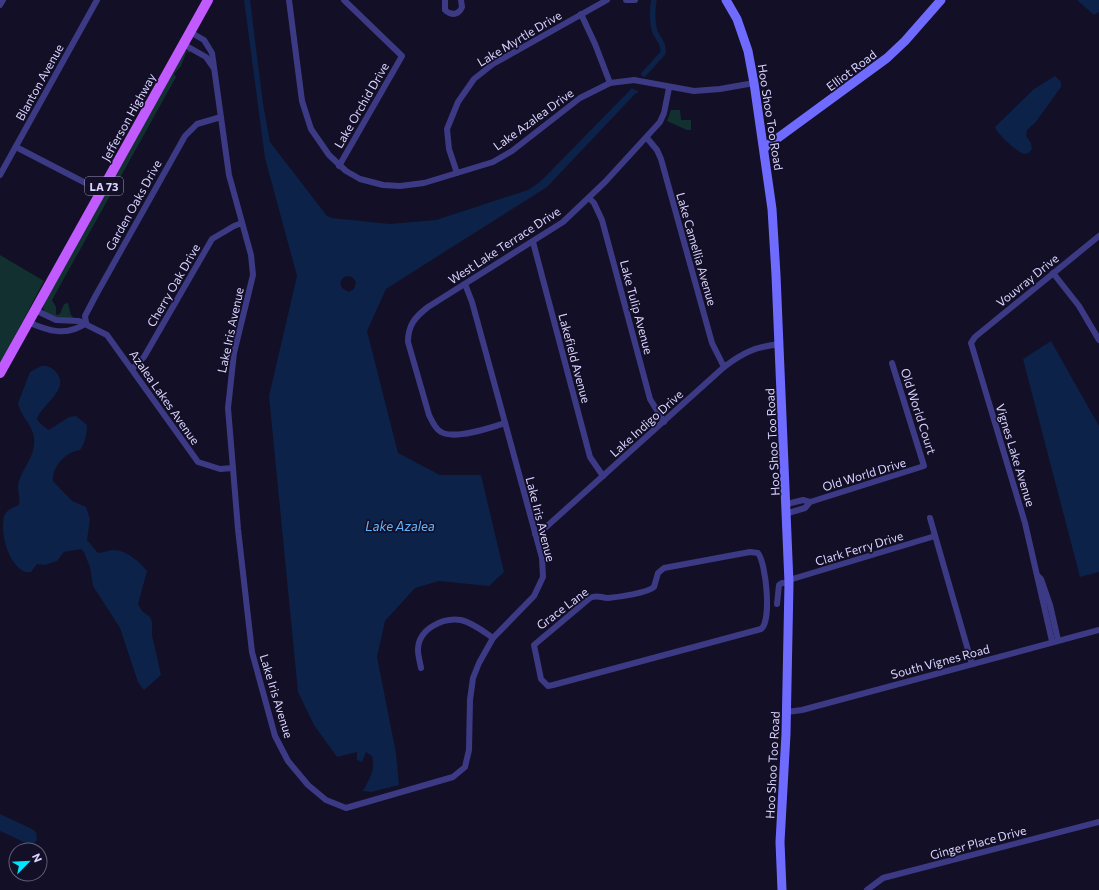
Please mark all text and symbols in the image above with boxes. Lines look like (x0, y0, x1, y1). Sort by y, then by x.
street label: Lake Myrtle Drive (474, 7, 564, 69)
street label: Blanton Avenue (12, 41, 66, 123)
street label: Elliot Road (823, 47, 879, 93)
street label: Lake Orchid Drive (331, 60, 391, 150)
street label: Hoo Shoo Too Road (756, 63, 786, 171)
street label: Jefferson Highway (98, 71, 159, 164)
street label: Lake Azalea Drive (490, 85, 576, 153)
street label: Garden Oaks Drive (102, 157, 164, 253)
road number: LA 73 (85, 177, 123, 195)
street label: Lake Camellia Avenue (674, 191, 720, 307)
street label: West Lake Terrace Drive (445, 204, 563, 286)
street label: Cherry Oak Drive (144, 241, 202, 329)
street label: Vouvray Drive (993, 251, 1061, 309)
street label: Lake Tulip Avenue (618, 258, 656, 356)
street label: Lake Iris Avenue (214, 286, 246, 374)
street label: Lakefield Avenue (556, 312, 594, 404)
street label: Azalea Lakes Avenue (127, 347, 203, 447)
street label: Old World Court (899, 366, 940, 456)
street label: Lake Indigo Drive (607, 387, 685, 459)
street label: Hoo Shoo Too Road (762, 388, 782, 496)
street label: Vignes Lake Avenue (994, 402, 1038, 508)
street label: Old World Drive (820, 455, 908, 493)
street label: Lake Iris Avenue (524, 475, 558, 563)
water label: Lake Azalea (365, 518, 435, 534)
street label: Clark Ferry Drive (813, 528, 905, 568)
street label: Grace Lane (534, 584, 590, 632)
street label: South Vignes Road (889, 641, 991, 681)
street label: Lake Iris Avenue (258, 652, 296, 740)
street label: Hoo Shoo Too Road (762, 711, 782, 819)
street label: Ginger Place Drive (928, 822, 1028, 862)
north arrow (8, 842, 48, 882)
text: N (30, 851, 45, 864)

